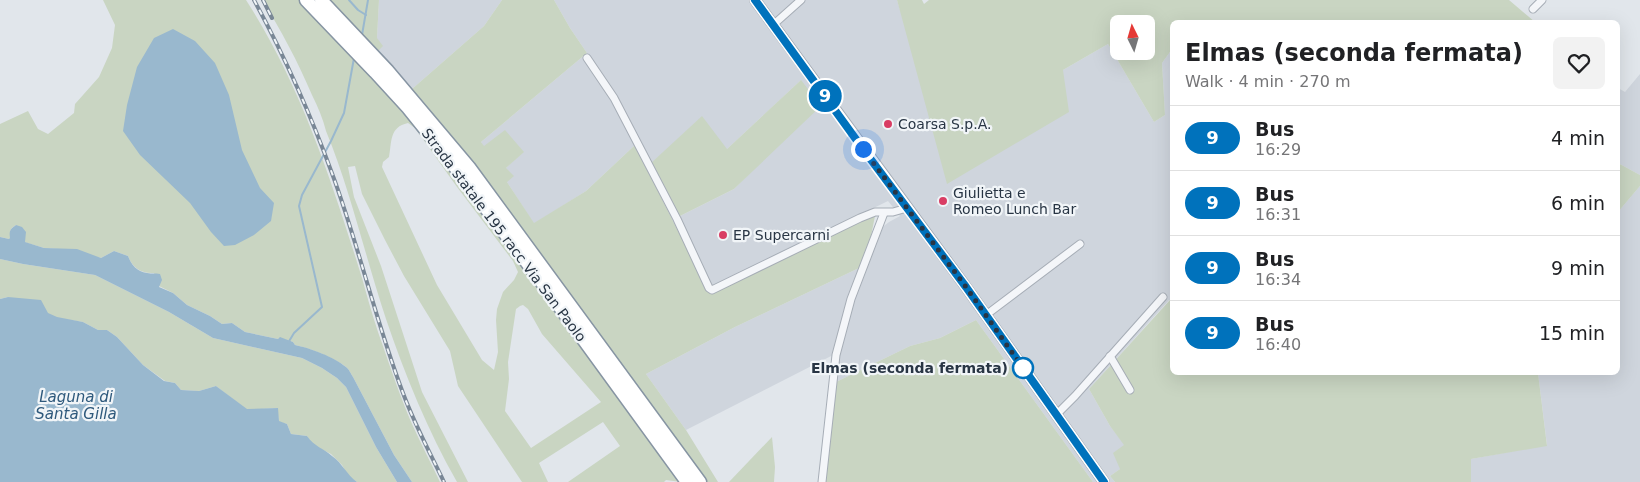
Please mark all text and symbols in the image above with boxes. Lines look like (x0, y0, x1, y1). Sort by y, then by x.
north arrow (1110, 15, 1155, 60)
map controls (1110, 15, 1155, 60)
button: heart (1553, 37, 1605, 89)
text: Elmas (seconda fermata) (1185, 39, 1523, 67)
text: Walk · 4 min · 270 m (1185, 72, 1350, 91)
line badge: 9 (809, 80, 841, 112)
text: 9 (819, 85, 831, 106)
place label: Coarsa S.p.A. (898, 116, 991, 132)
marker: Coarsa S.p.A. (882, 118, 894, 130)
text: Bus (1255, 118, 1294, 140)
street label: Strada statale 195 racc Via San Paolo (419, 125, 589, 345)
text: 9 (1206, 127, 1219, 148)
text: 4 min (1551, 127, 1605, 149)
your location (851, 137, 876, 162)
text: 16:29 (1255, 140, 1301, 159)
text: Bus (1255, 183, 1294, 205)
place label: Giulietta e Romeo Lunch Bar (953, 185, 1076, 217)
text: 9 (1206, 192, 1219, 213)
text: 6 min (1551, 192, 1605, 214)
marker: Giulietta e Romeo Lunch Bar (937, 195, 949, 207)
text: 16:31 (1255, 205, 1301, 224)
place label: EP Supercarni (733, 227, 830, 243)
marker: EP Supercarni (717, 229, 729, 241)
text: Bus (1255, 248, 1294, 270)
text: 9 (1206, 257, 1219, 278)
text: 9 min (1551, 257, 1605, 279)
text: 16:34 (1255, 270, 1301, 289)
text: Bus (1255, 313, 1294, 335)
text: 9 (1206, 322, 1219, 343)
text: 15 min (1539, 322, 1605, 344)
text: 16:40 (1255, 335, 1301, 354)
marker: Elmas (seconda fermata) (1012, 357, 1034, 379)
place label: Elmas (seconda fermata) (811, 360, 1008, 376)
water label: Laguna di Santa Gilla (35, 388, 117, 423)

